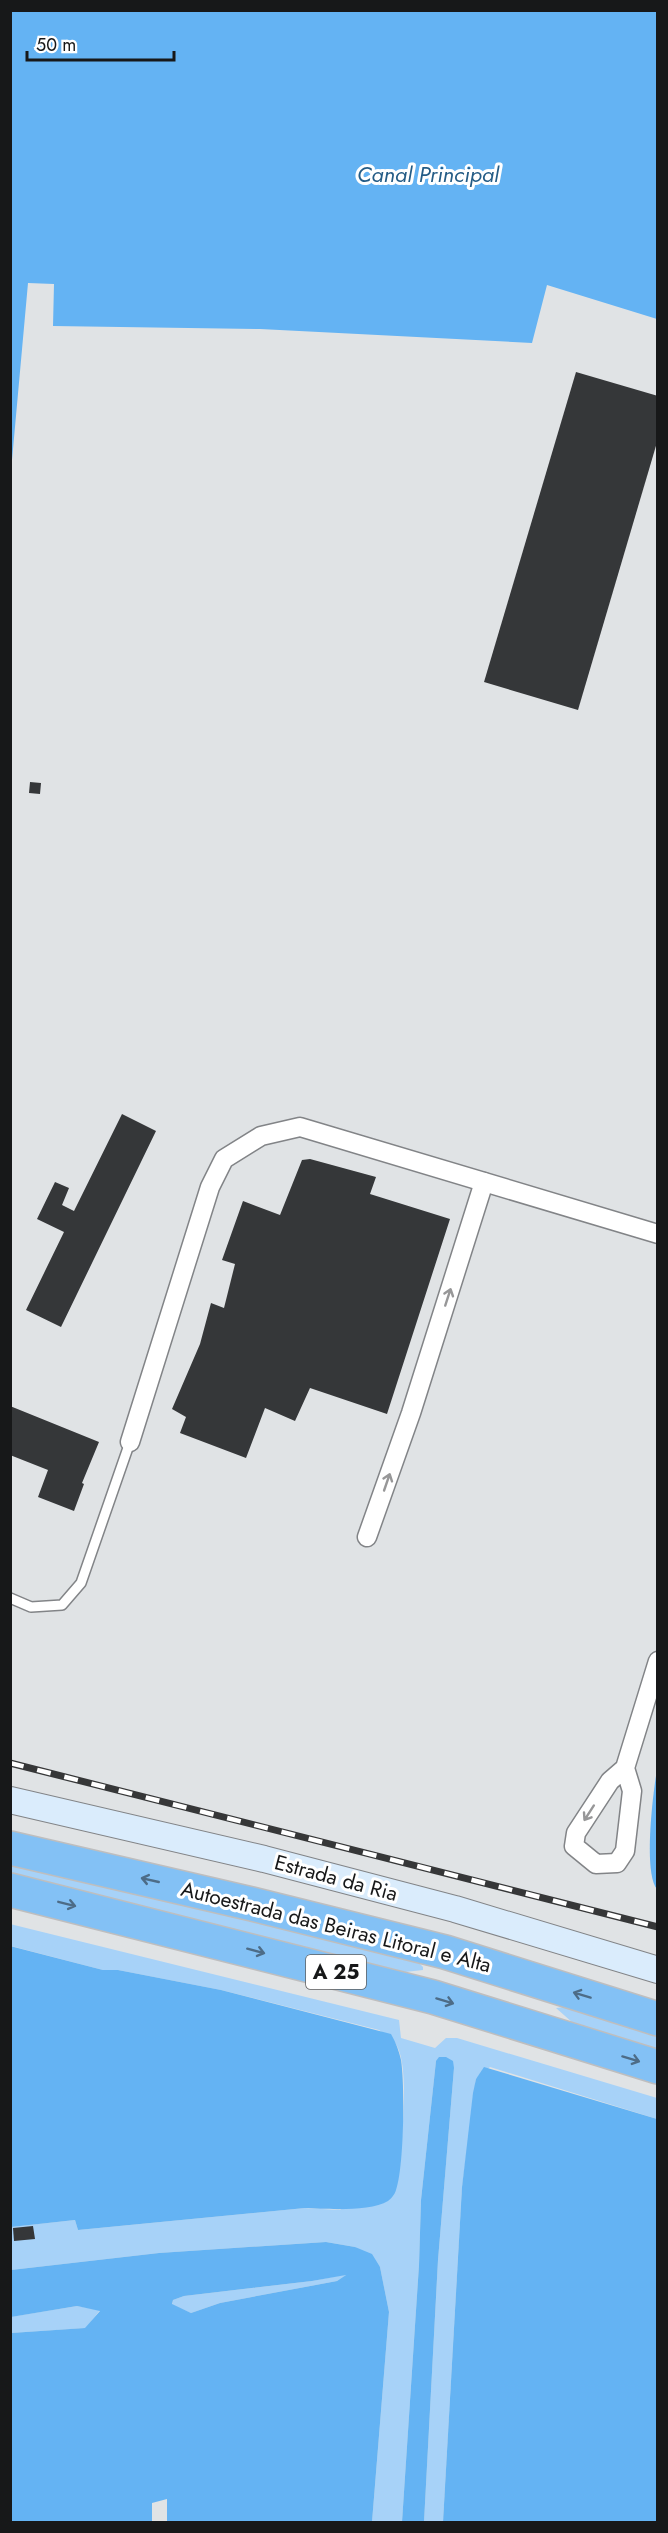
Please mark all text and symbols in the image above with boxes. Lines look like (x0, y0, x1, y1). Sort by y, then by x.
scale bar (27, 24, 174, 62)
text: 50 m (36, 32, 76, 58)
water label: Canal Principal (357, 158, 500, 190)
one-way arrow (443, 1288, 454, 1307)
one-way arrow (382, 1473, 393, 1492)
one-way arrow (583, 1805, 595, 1821)
street label: Estrada da Ria (271, 1847, 401, 1909)
one-way arrow (141, 1874, 160, 1885)
street label: Autoestrada das Beiras Litoral e Alta (178, 1874, 494, 1980)
one-way arrow (57, 1898, 76, 1910)
one-way arrow (247, 1946, 266, 1958)
road number: A 25 (306, 1955, 366, 1989)
one-way arrow (573, 1989, 592, 2000)
one-way arrow (435, 1996, 454, 2007)
one-way arrow (621, 2054, 640, 2065)

